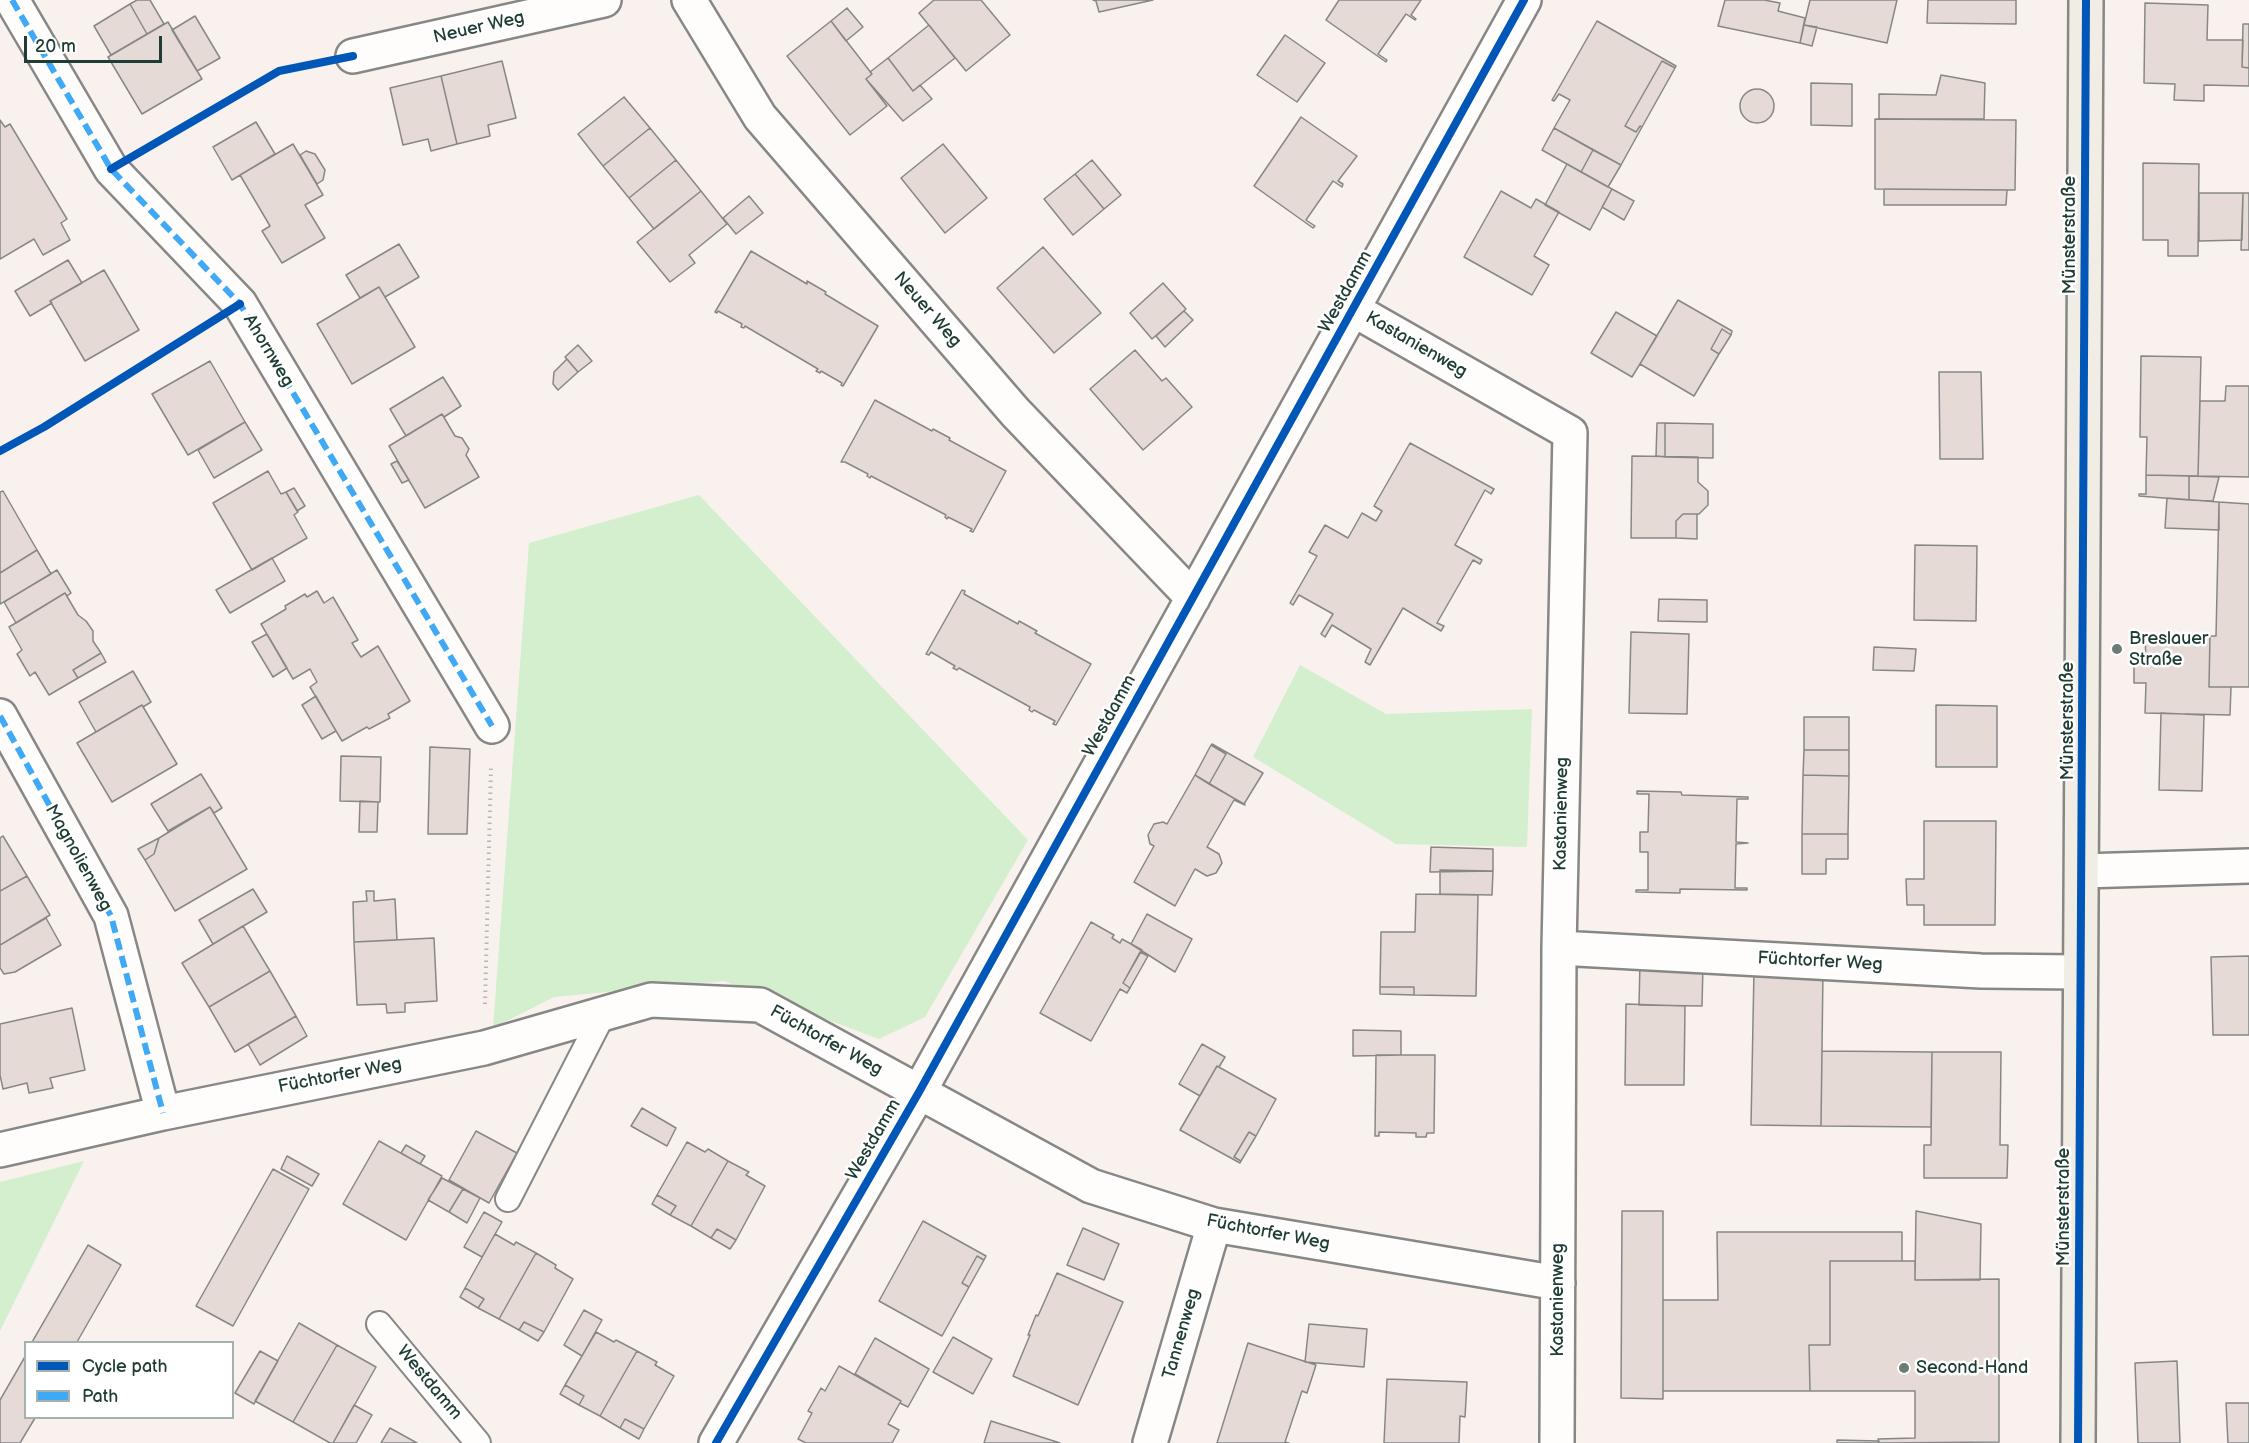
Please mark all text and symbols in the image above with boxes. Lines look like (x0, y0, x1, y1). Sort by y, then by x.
street label: Neuer Weg (431, 7, 527, 49)
scale bar (27, 24, 165, 62)
text: 20 m (35, 36, 76, 57)
street label: Münsterstraße (2059, 176, 2081, 294)
street label: Westdamm (1315, 247, 1377, 337)
street label: Neuer Weg (888, 268, 966, 352)
street label: Kastanienweg (1361, 307, 1471, 383)
street label: Ahornweg (238, 311, 298, 391)
place label: Breslauer Straße (2129, 628, 2208, 670)
marker: Breslauer Straße (2110, 642, 2124, 656)
street label: Münsterstraße (2057, 662, 2079, 780)
street label: Westdamm (1079, 671, 1141, 761)
street label: Kastanienweg (1550, 757, 1574, 871)
street label: Magnolienweg (40, 801, 116, 915)
street label: Füchtorfer Weg (1757, 948, 1883, 976)
street label: Füchtorfer Weg (766, 1001, 886, 1081)
street label: Füchtorfer Weg (276, 1053, 404, 1099)
street label: Westdamm (842, 1096, 906, 1184)
street label: Münsterstraße (2053, 1148, 2075, 1266)
street label: Füchtorfer Weg (1204, 1210, 1332, 1256)
street label: Kastanienweg (1547, 1243, 1569, 1357)
street label: Tannenweg (1159, 1286, 1205, 1382)
legend (24, 1341, 234, 1419)
street label: Westdamm (392, 1341, 466, 1425)
text: Cycle path (82, 1356, 168, 1377)
place label: Second-Hand (1916, 1357, 2028, 1379)
marker: Second-Hand (1897, 1361, 1911, 1375)
text: Path (82, 1386, 118, 1407)

